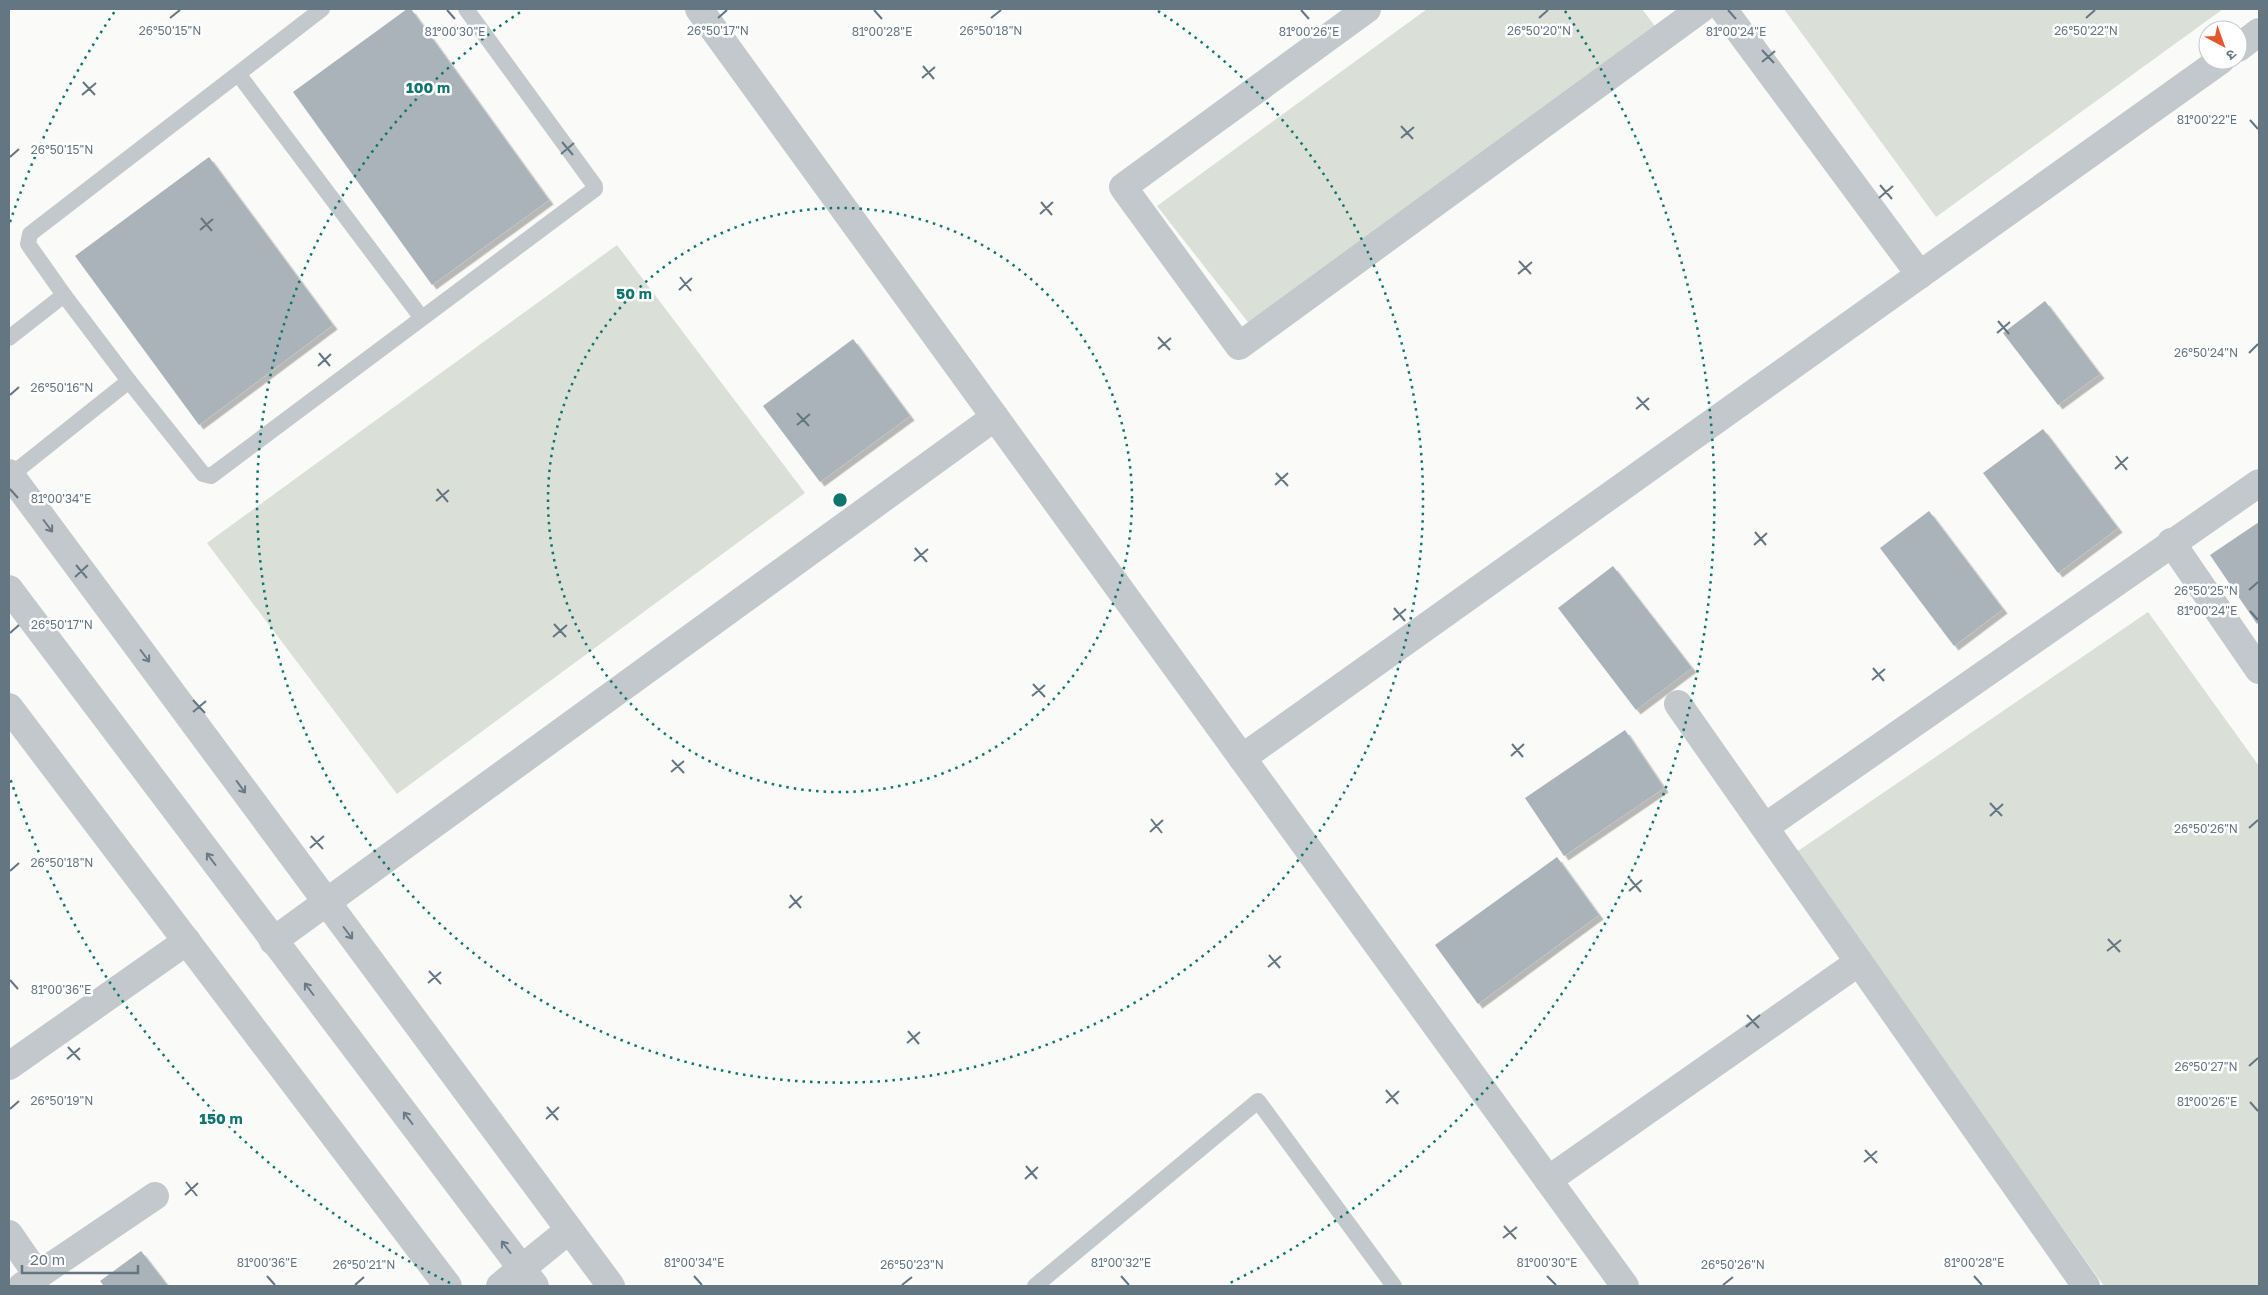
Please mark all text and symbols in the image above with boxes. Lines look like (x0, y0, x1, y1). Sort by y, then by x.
north arrow (2198, 20, 2248, 70)
text: 26°50'15"N (139, 23, 201, 38)
text: 26°50'17"N (687, 23, 749, 38)
text: 26°50'18"N (960, 23, 1022, 38)
text: 26°50'20"N (1507, 23, 1571, 38)
text: 26°50'22"N (2054, 23, 2118, 38)
text: 81°00'30"E (425, 24, 485, 39)
text: 81°00'28"E (852, 24, 912, 39)
text: 81°00'26"E (1279, 24, 1339, 39)
text: 81°00'24"E (1706, 24, 1766, 39)
text: उ (2223, 46, 2241, 65)
text: 100 m (406, 78, 450, 96)
text: 81°00'22"E (2177, 112, 2237, 127)
text: 26°50'15"N (31, 142, 93, 157)
text: 50 m (616, 284, 652, 302)
text: 26°50'24"N (2174, 345, 2238, 360)
text: 26°50'16"N (31, 380, 93, 395)
text: 81°00'34"E (31, 491, 91, 506)
centre of rings (831, 491, 849, 509)
one-way arrow (43, 519, 54, 532)
text: 26°50'25"N (2174, 583, 2238, 598)
text: 81°00'24"E (2177, 603, 2237, 618)
text: 26°50'17"N (31, 617, 93, 632)
one-way arrow (140, 649, 151, 662)
one-way arrow (236, 780, 247, 793)
text: 26°50'26"N (2174, 821, 2238, 836)
one-way arrow (206, 852, 216, 866)
text: 26°50'18"N (31, 855, 93, 870)
one-way arrow (342, 926, 353, 939)
text: 81°00'36"E (31, 982, 91, 997)
one-way arrow (304, 982, 314, 996)
text: 26°50'27"N (2174, 1059, 2238, 1074)
text: 26°50'19"N (31, 1093, 93, 1108)
text: 81°00'26"E (2177, 1094, 2237, 1109)
text: 150 m (199, 1109, 243, 1127)
one-way arrow (402, 1112, 413, 1125)
one-way arrow (501, 1240, 511, 1254)
scale bar (22, 1242, 139, 1274)
text: 20 m (30, 1250, 65, 1268)
text: 81°00'36"E (237, 1255, 297, 1270)
text: 81°00'34"E (664, 1255, 724, 1270)
text: 81°00'32"E (1091, 1255, 1151, 1270)
text: 81°00'30"E (1517, 1255, 1577, 1270)
text: 81°00'28"E (1944, 1255, 2004, 1270)
text: 26°50'21"N (333, 1257, 395, 1272)
text: 26°50'23"N (880, 1257, 944, 1272)
text: 26°50'26"N (1701, 1257, 1765, 1272)

